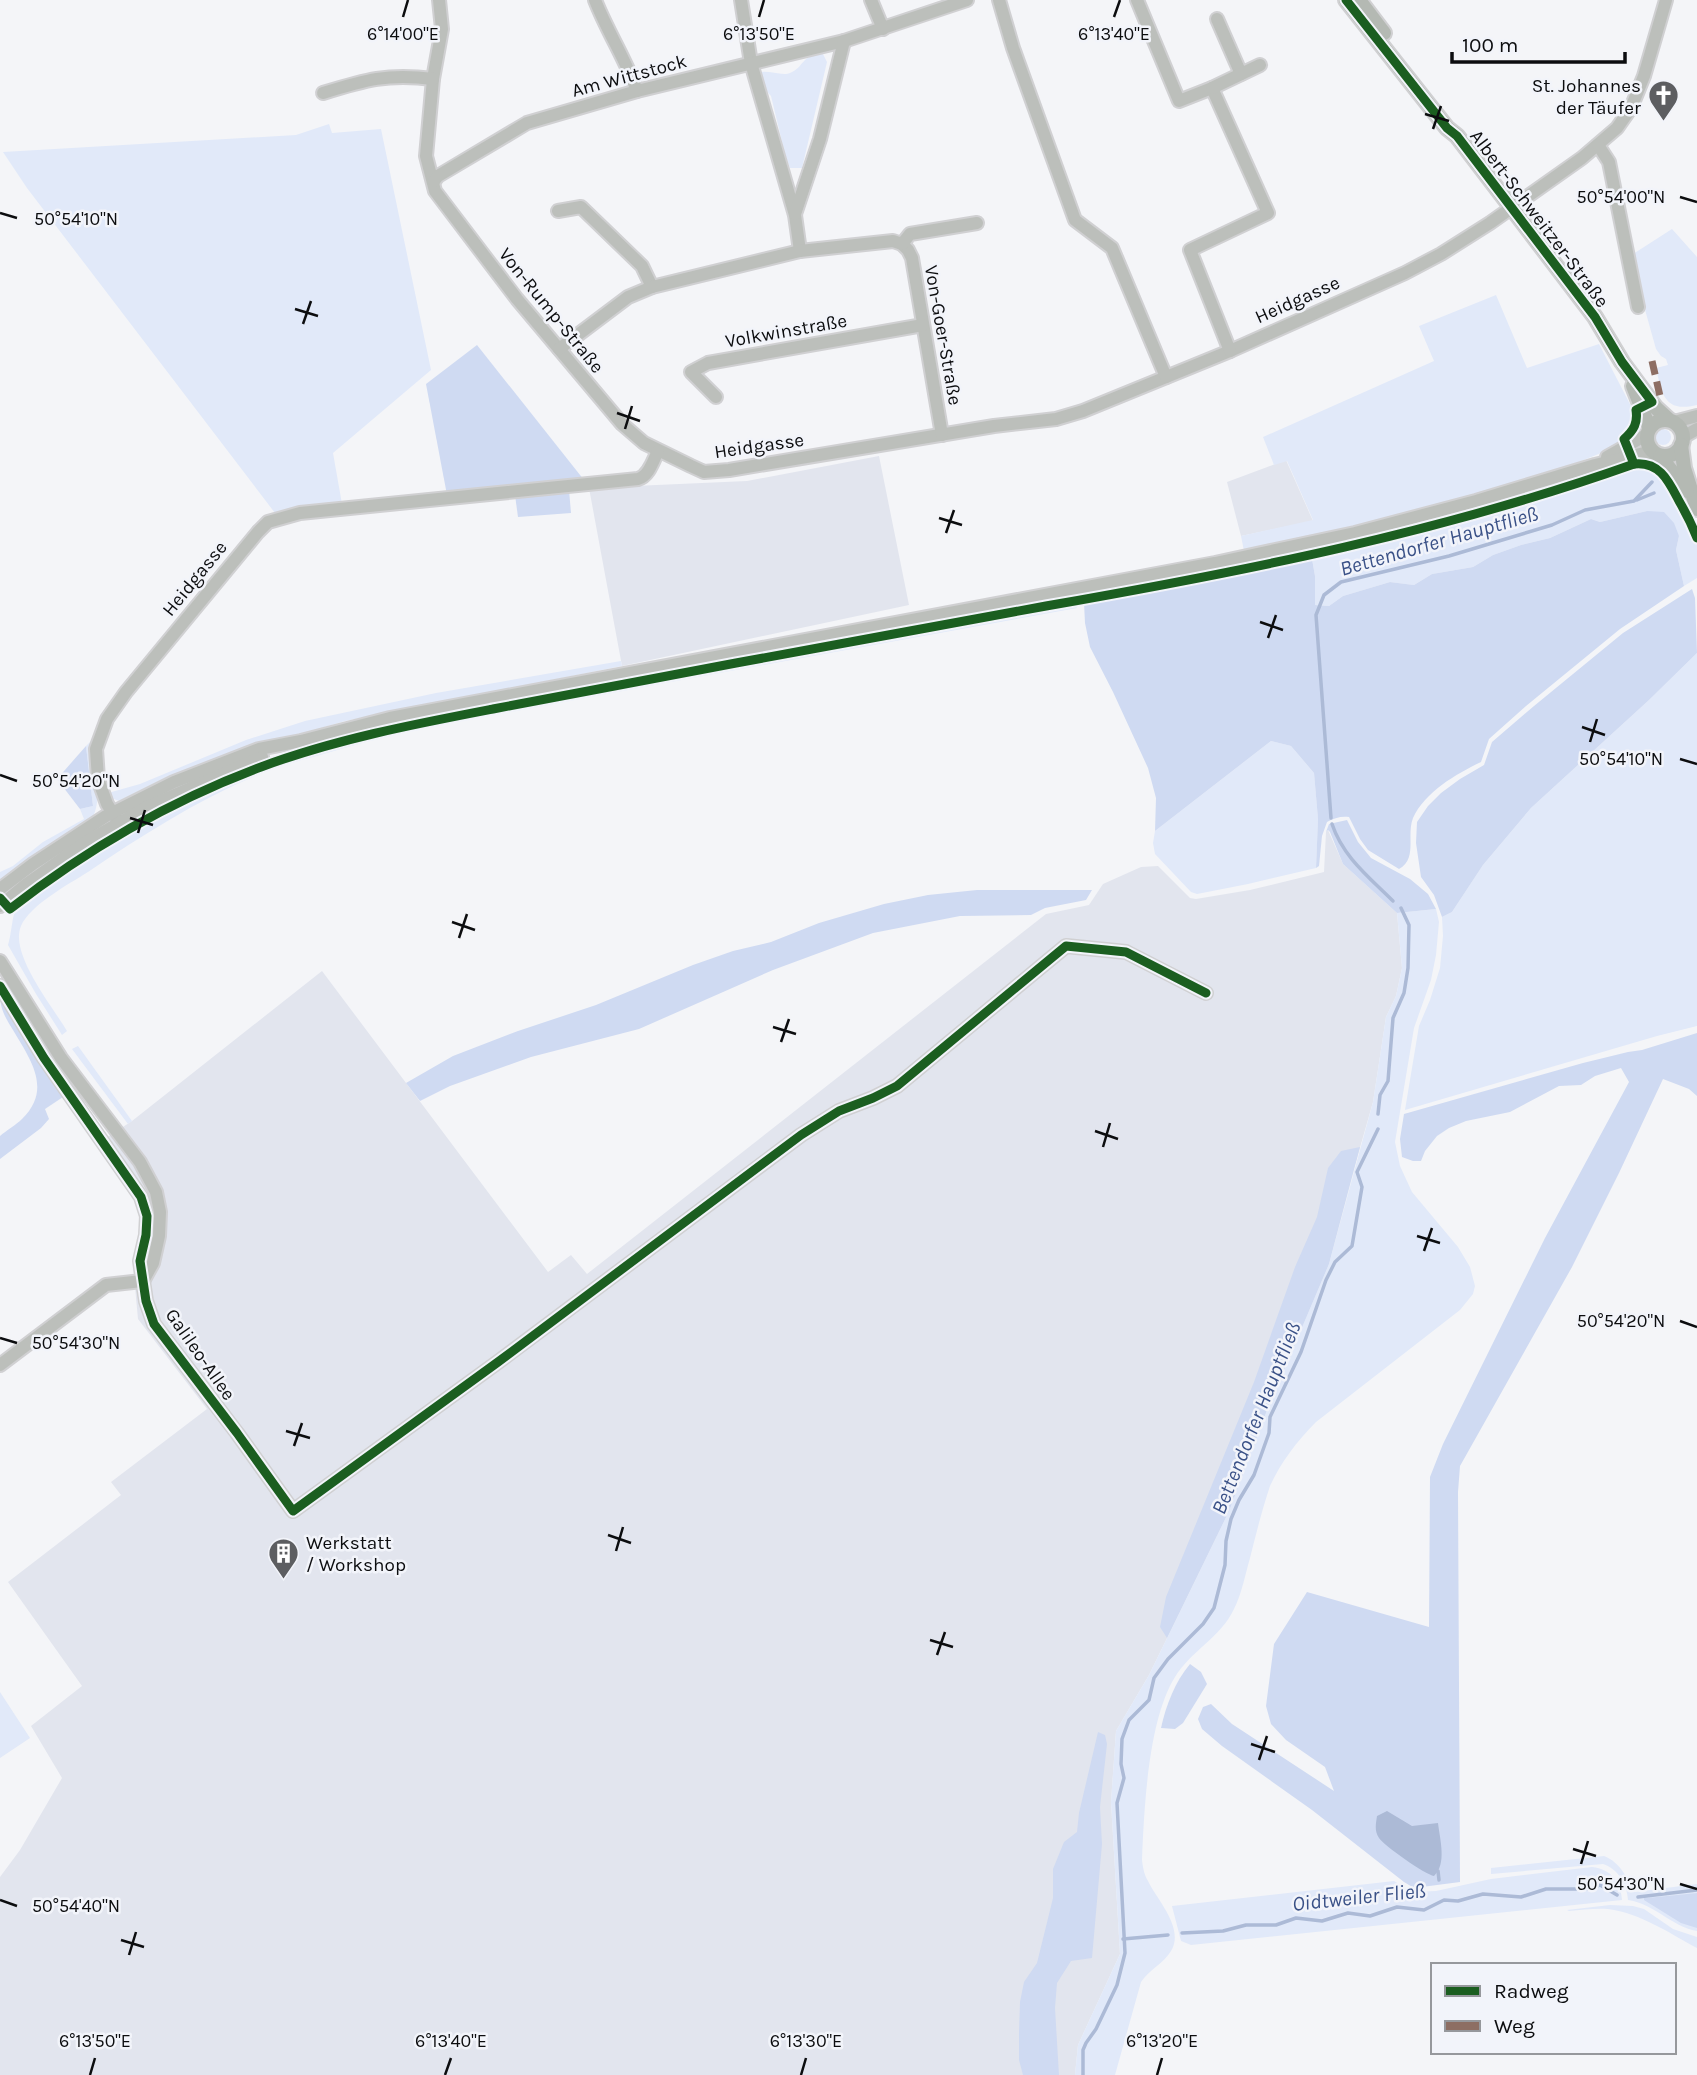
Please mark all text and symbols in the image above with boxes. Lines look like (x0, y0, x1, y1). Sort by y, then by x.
scale bar (1452, 21, 1625, 65)
text: 6°14'00"E (367, 23, 439, 45)
text: 6°13'50"E (723, 23, 795, 45)
text: 6°13'40"E (1078, 23, 1150, 45)
text: 100 m (1462, 33, 1519, 57)
street label: Am Wittstock (569, 50, 689, 102)
place label: St. Johannes der Täufer (1532, 75, 1641, 119)
church icon: St. Johannes der Täufer (1647, 79, 1681, 123)
street label: Albert-Schweitzer-Straße (1465, 125, 1613, 312)
text: 50°54'00"N (1577, 186, 1665, 208)
text: 50°54'10"N (34, 208, 118, 230)
street label: Von-Rump-Straße (494, 244, 608, 378)
street label: Von-Goer-Straße (920, 263, 966, 407)
street label: Heidgasse (1252, 272, 1343, 328)
street label: Volkwinstraße (724, 309, 849, 353)
street label: Heidgasse (713, 429, 805, 463)
water label: Bettendorfer Hauptfließ (1337, 501, 1541, 581)
street label: Heidgasse (158, 537, 232, 621)
text: 50°54'10"N (1579, 748, 1663, 770)
text: 50°54'20"N (32, 770, 120, 792)
street label: Galileo-Allee (161, 1305, 240, 1405)
text: 50°54'20"N (1577, 1310, 1665, 1332)
water label: Bettendorfer Hauptfließ (1206, 1318, 1306, 1518)
text: 50°54'30"N (32, 1332, 120, 1354)
place label: Werkstatt / Workshop (306, 1532, 406, 1576)
building icon: Werkstatt / Workshop (266, 1536, 300, 1580)
text: 50°54'30"N (1577, 1873, 1665, 1895)
water label: Oidtweiler Fließ (1291, 1878, 1427, 1916)
text: 50°54'40"N (32, 1895, 120, 1917)
legend (1431, 1963, 1676, 2054)
text: Radweg (1494, 1979, 1569, 2003)
text: Weg (1494, 2014, 1535, 2038)
text: 6°13'50"E (59, 2030, 131, 2052)
text: 6°13'40"E (415, 2030, 487, 2052)
text: 6°13'30"E (770, 2030, 842, 2052)
text: 6°13'20"E (1126, 2030, 1198, 2052)

